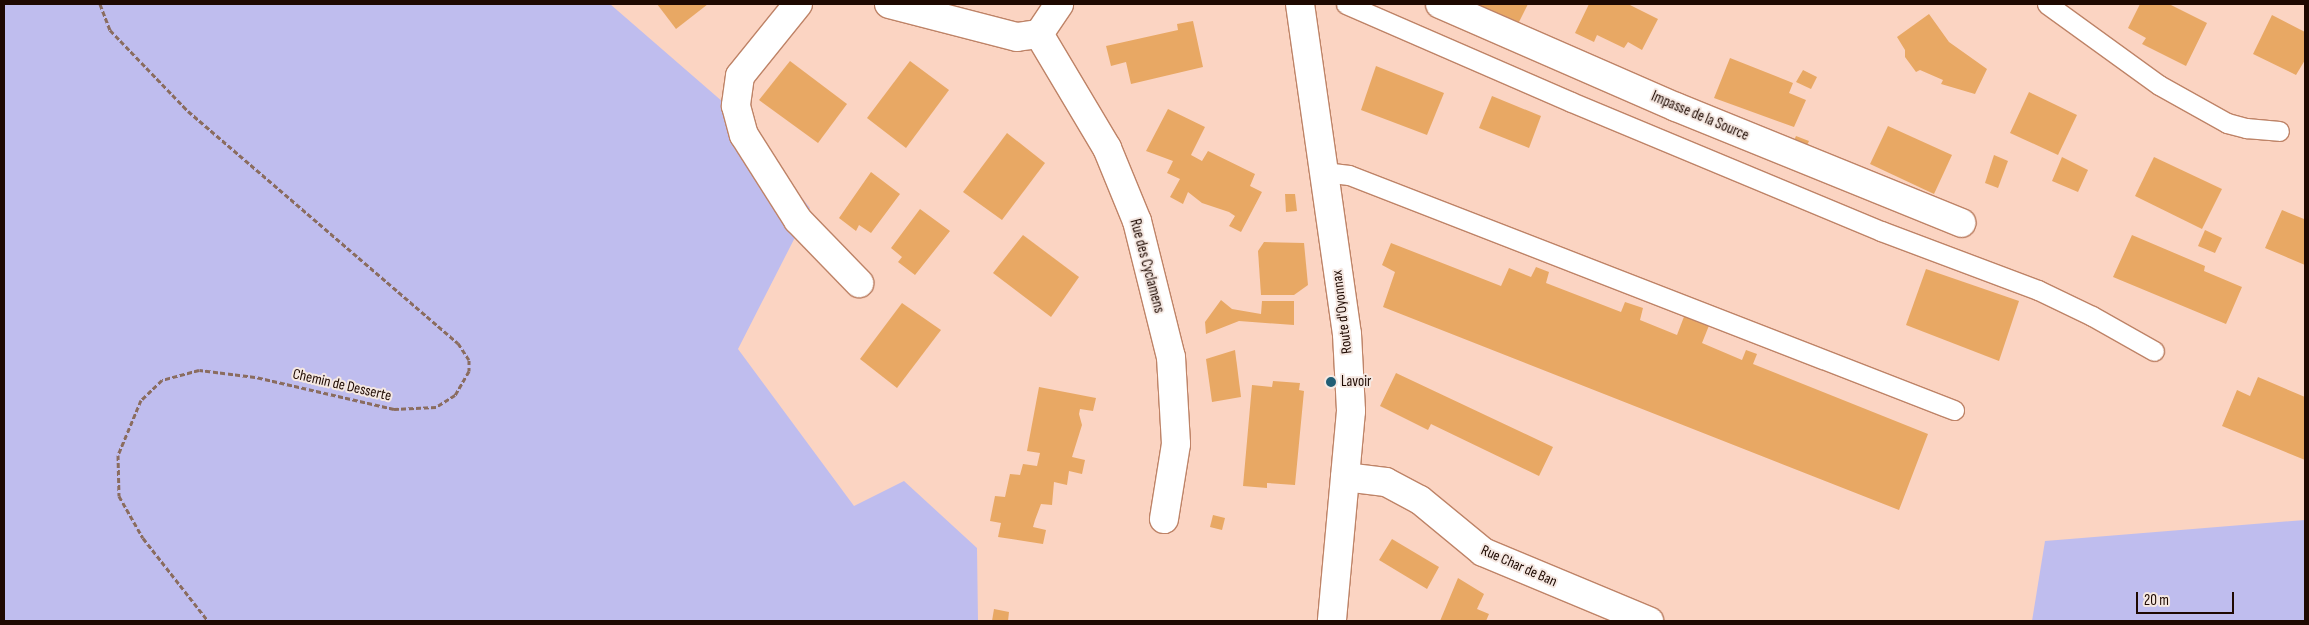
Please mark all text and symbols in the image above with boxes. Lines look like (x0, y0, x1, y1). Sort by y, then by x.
street label: Impasse de la Source (1649, 87, 1751, 145)
street label: Rue des Cyclamens (1126, 217, 1168, 315)
street label: Route d'Oyonnax (1328, 269, 1356, 355)
street label: Chemin de Desserte (291, 365, 393, 405)
place label: Lavoir (1341, 373, 1371, 391)
marker: Lavoir (1325, 376, 1337, 388)
street label: Rue Char de Ban (1478, 541, 1560, 591)
scale bar (2139, 582, 2236, 614)
text: 20 m (2144, 591, 2169, 610)

